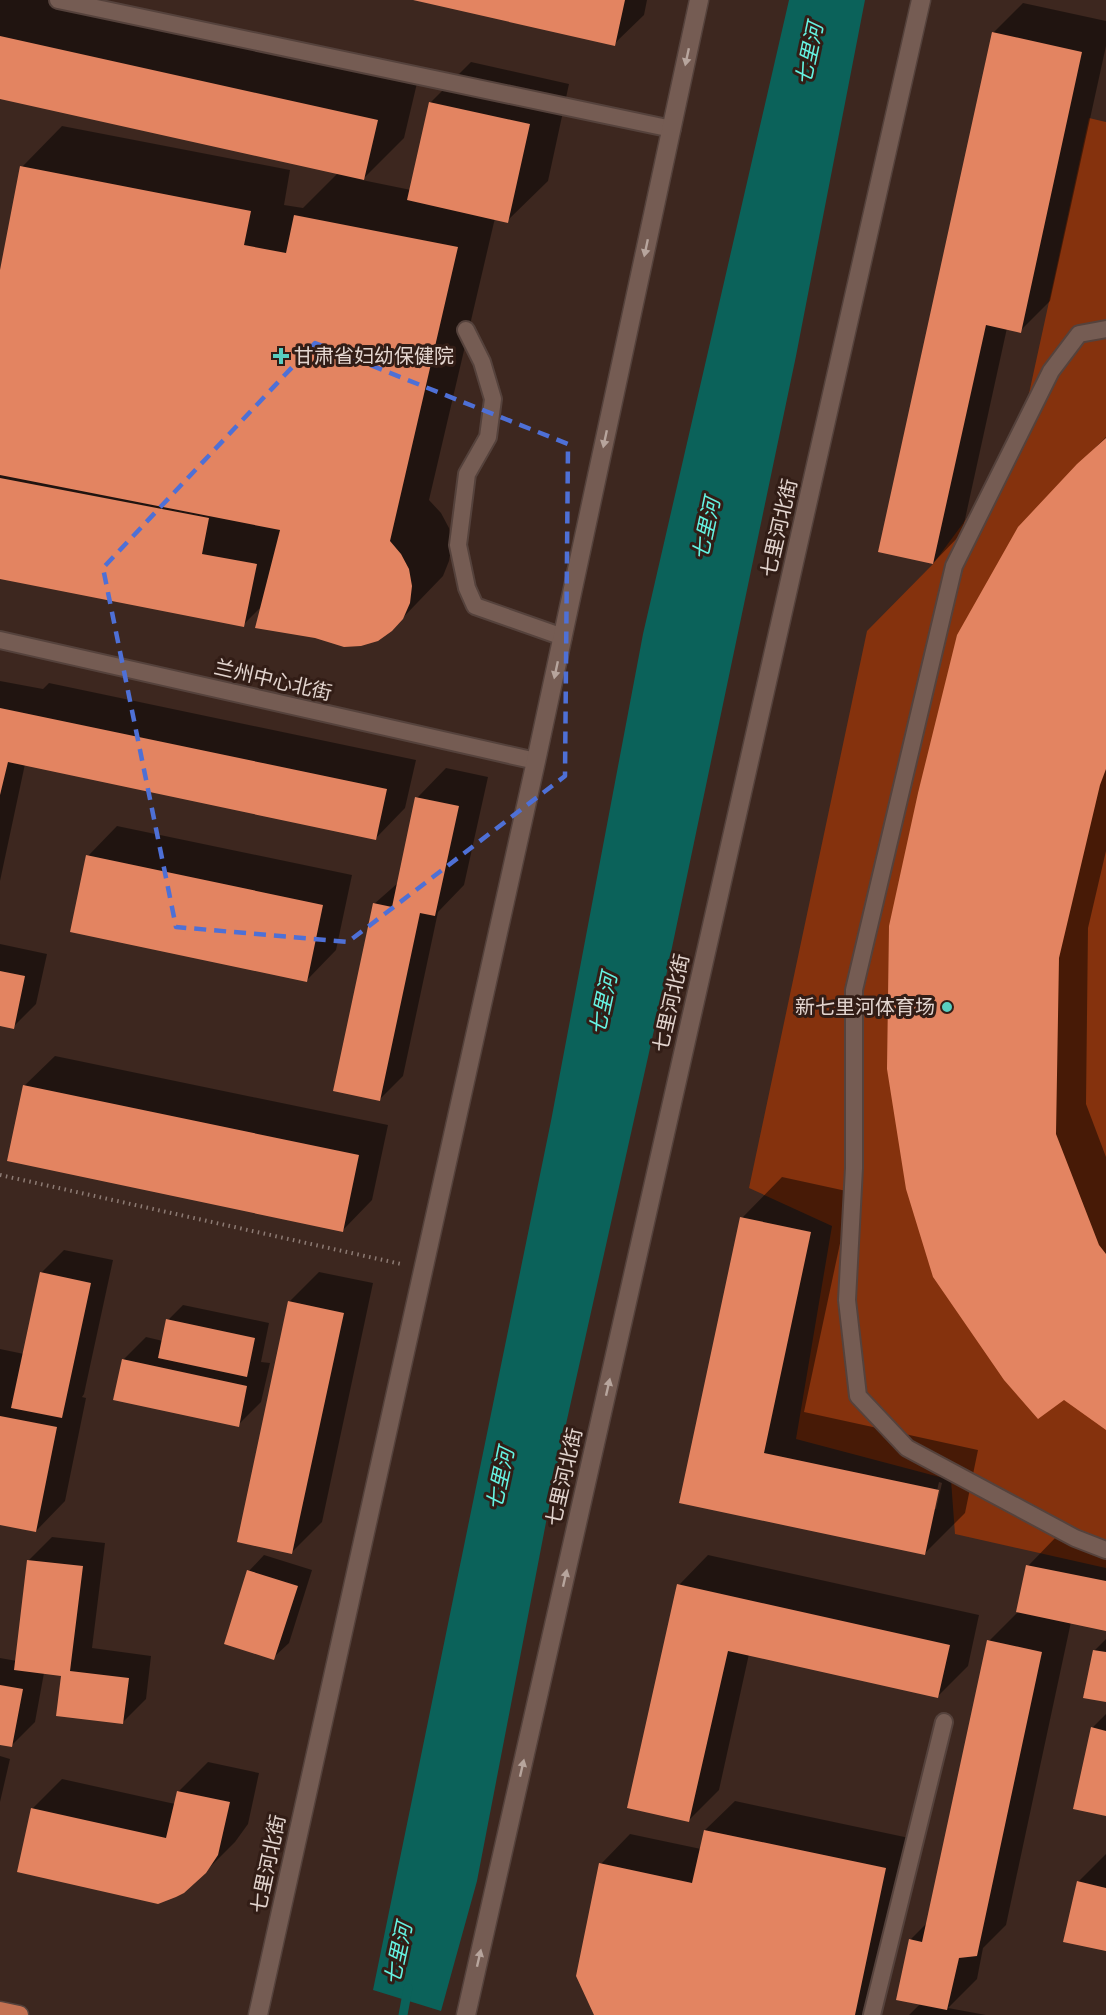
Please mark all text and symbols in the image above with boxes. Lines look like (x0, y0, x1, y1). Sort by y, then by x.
water label: 七里河 (788, 16, 831, 88)
one-way arrow (682, 48, 691, 67)
one-way arrow (641, 239, 650, 258)
place label: 甘肃省妇幼保健院 (294, 342, 454, 370)
marker: 甘肃省妇幼保健院 (272, 347, 290, 365)
one-way arrow (600, 429, 609, 448)
street label: 七里河北街 (754, 476, 804, 580)
water label: 七里河 (685, 491, 728, 563)
street label: 兰州中心北街 (211, 653, 335, 707)
one-way arrow (550, 661, 560, 680)
street label: 七里河北街 (646, 951, 696, 1055)
water label: 七里河 (582, 966, 625, 1038)
place label: 新七里河体育场 (795, 993, 935, 1021)
marker: 新七里河体育场 (940, 1000, 954, 1014)
one-way arrow (603, 1378, 613, 1397)
street label: 七里河北街 (539, 1425, 589, 1529)
water label: 七里河 (479, 1441, 522, 1513)
one-way arrow (560, 1568, 570, 1587)
one-way arrow (517, 1758, 527, 1777)
street label: 七里河北街 (244, 1812, 292, 1916)
water label: 七里河 (377, 1916, 420, 1988)
one-way arrow (474, 1949, 484, 1967)

